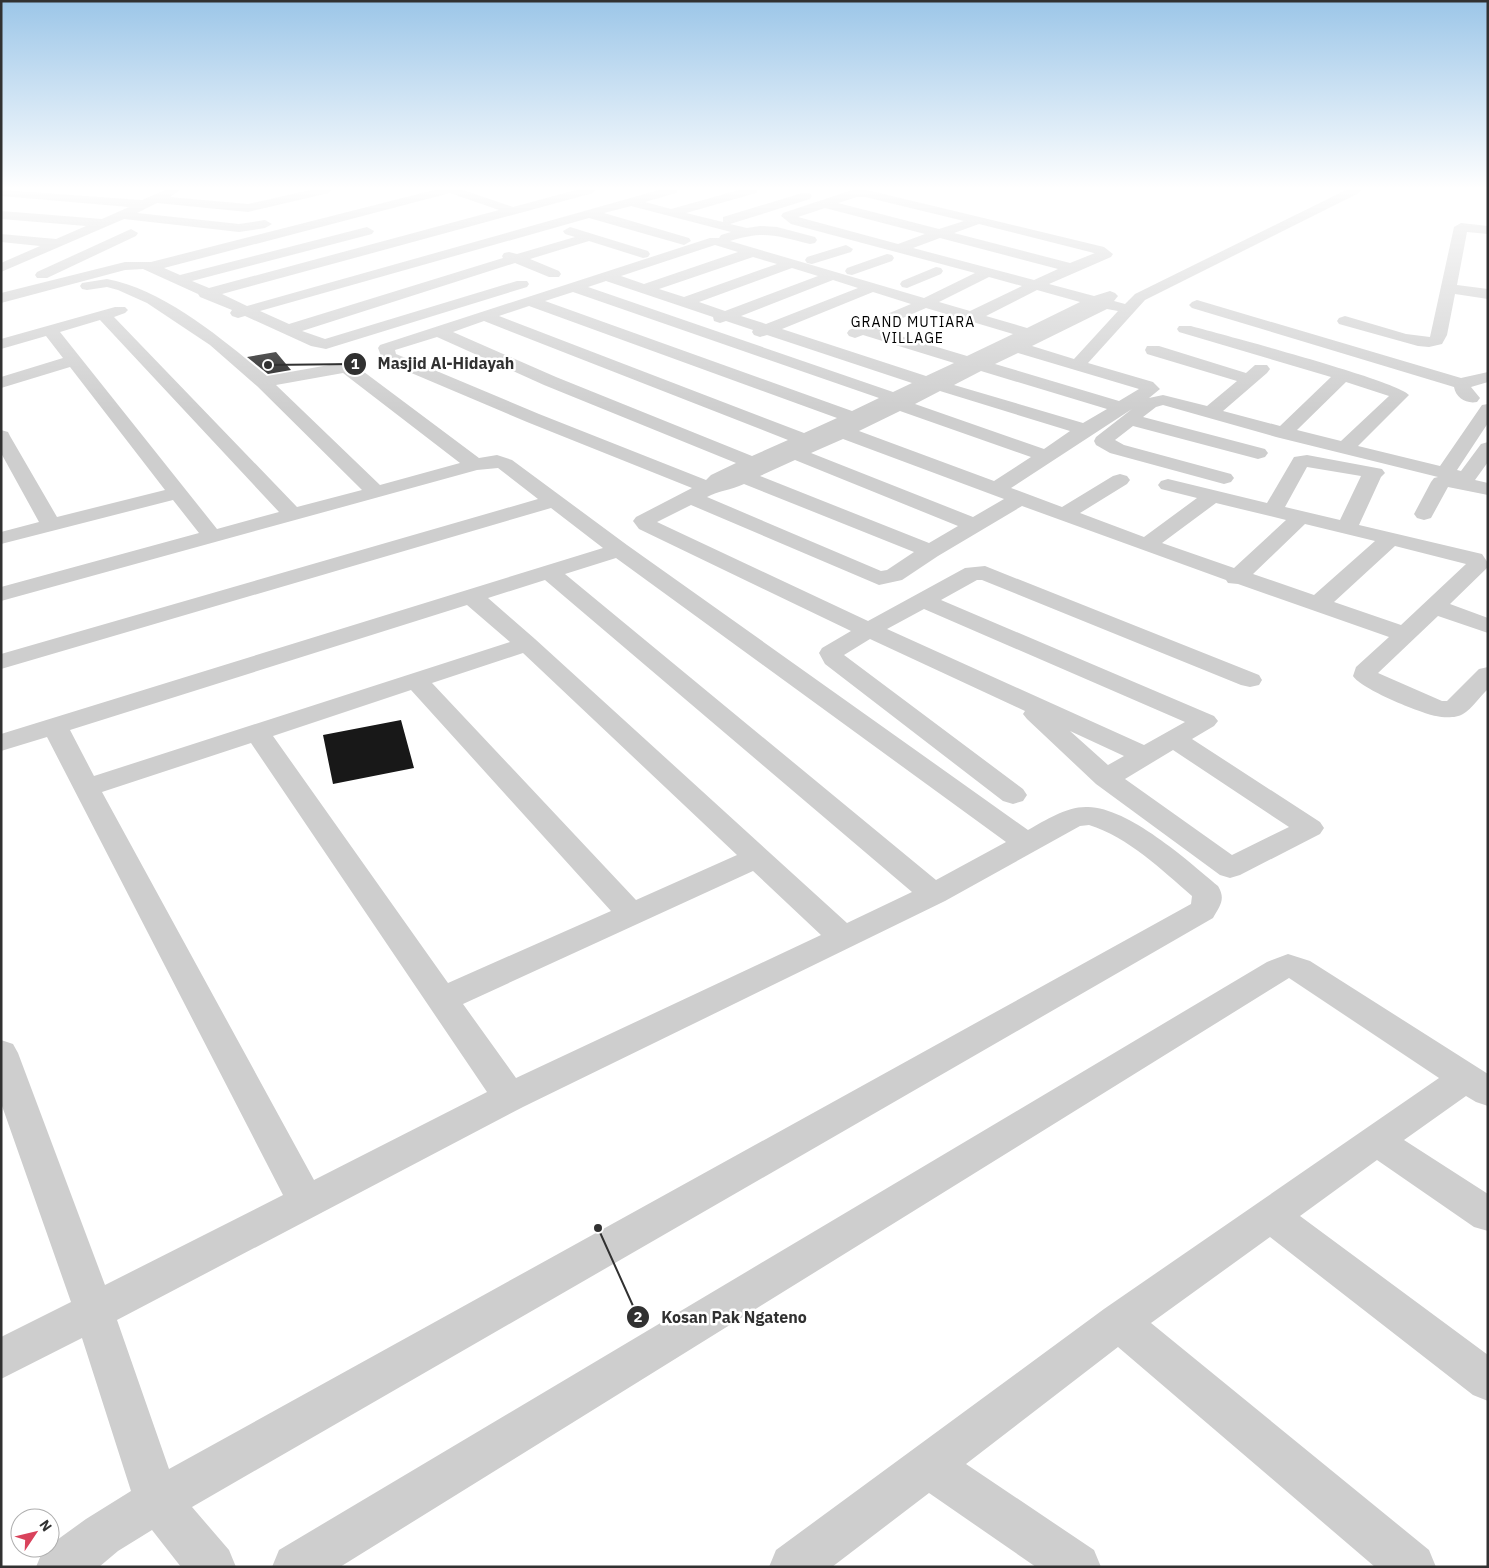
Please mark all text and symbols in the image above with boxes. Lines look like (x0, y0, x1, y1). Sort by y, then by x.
district label: GRAND MUTIARA VILLAGE (851, 313, 975, 347)
callout: Masjid Al-Hidayah (342, 348, 524, 379)
text: Masjid Al-Hidayah (378, 353, 514, 373)
text: 1 (350, 354, 360, 373)
callout: Kosan Pak Ngateno (626, 1302, 816, 1333)
text: 2 (633, 1307, 643, 1326)
text: Kosan Pak Ngateno (661, 1307, 807, 1327)
north arrow (10, 1508, 60, 1558)
text: N (35, 1516, 56, 1535)

